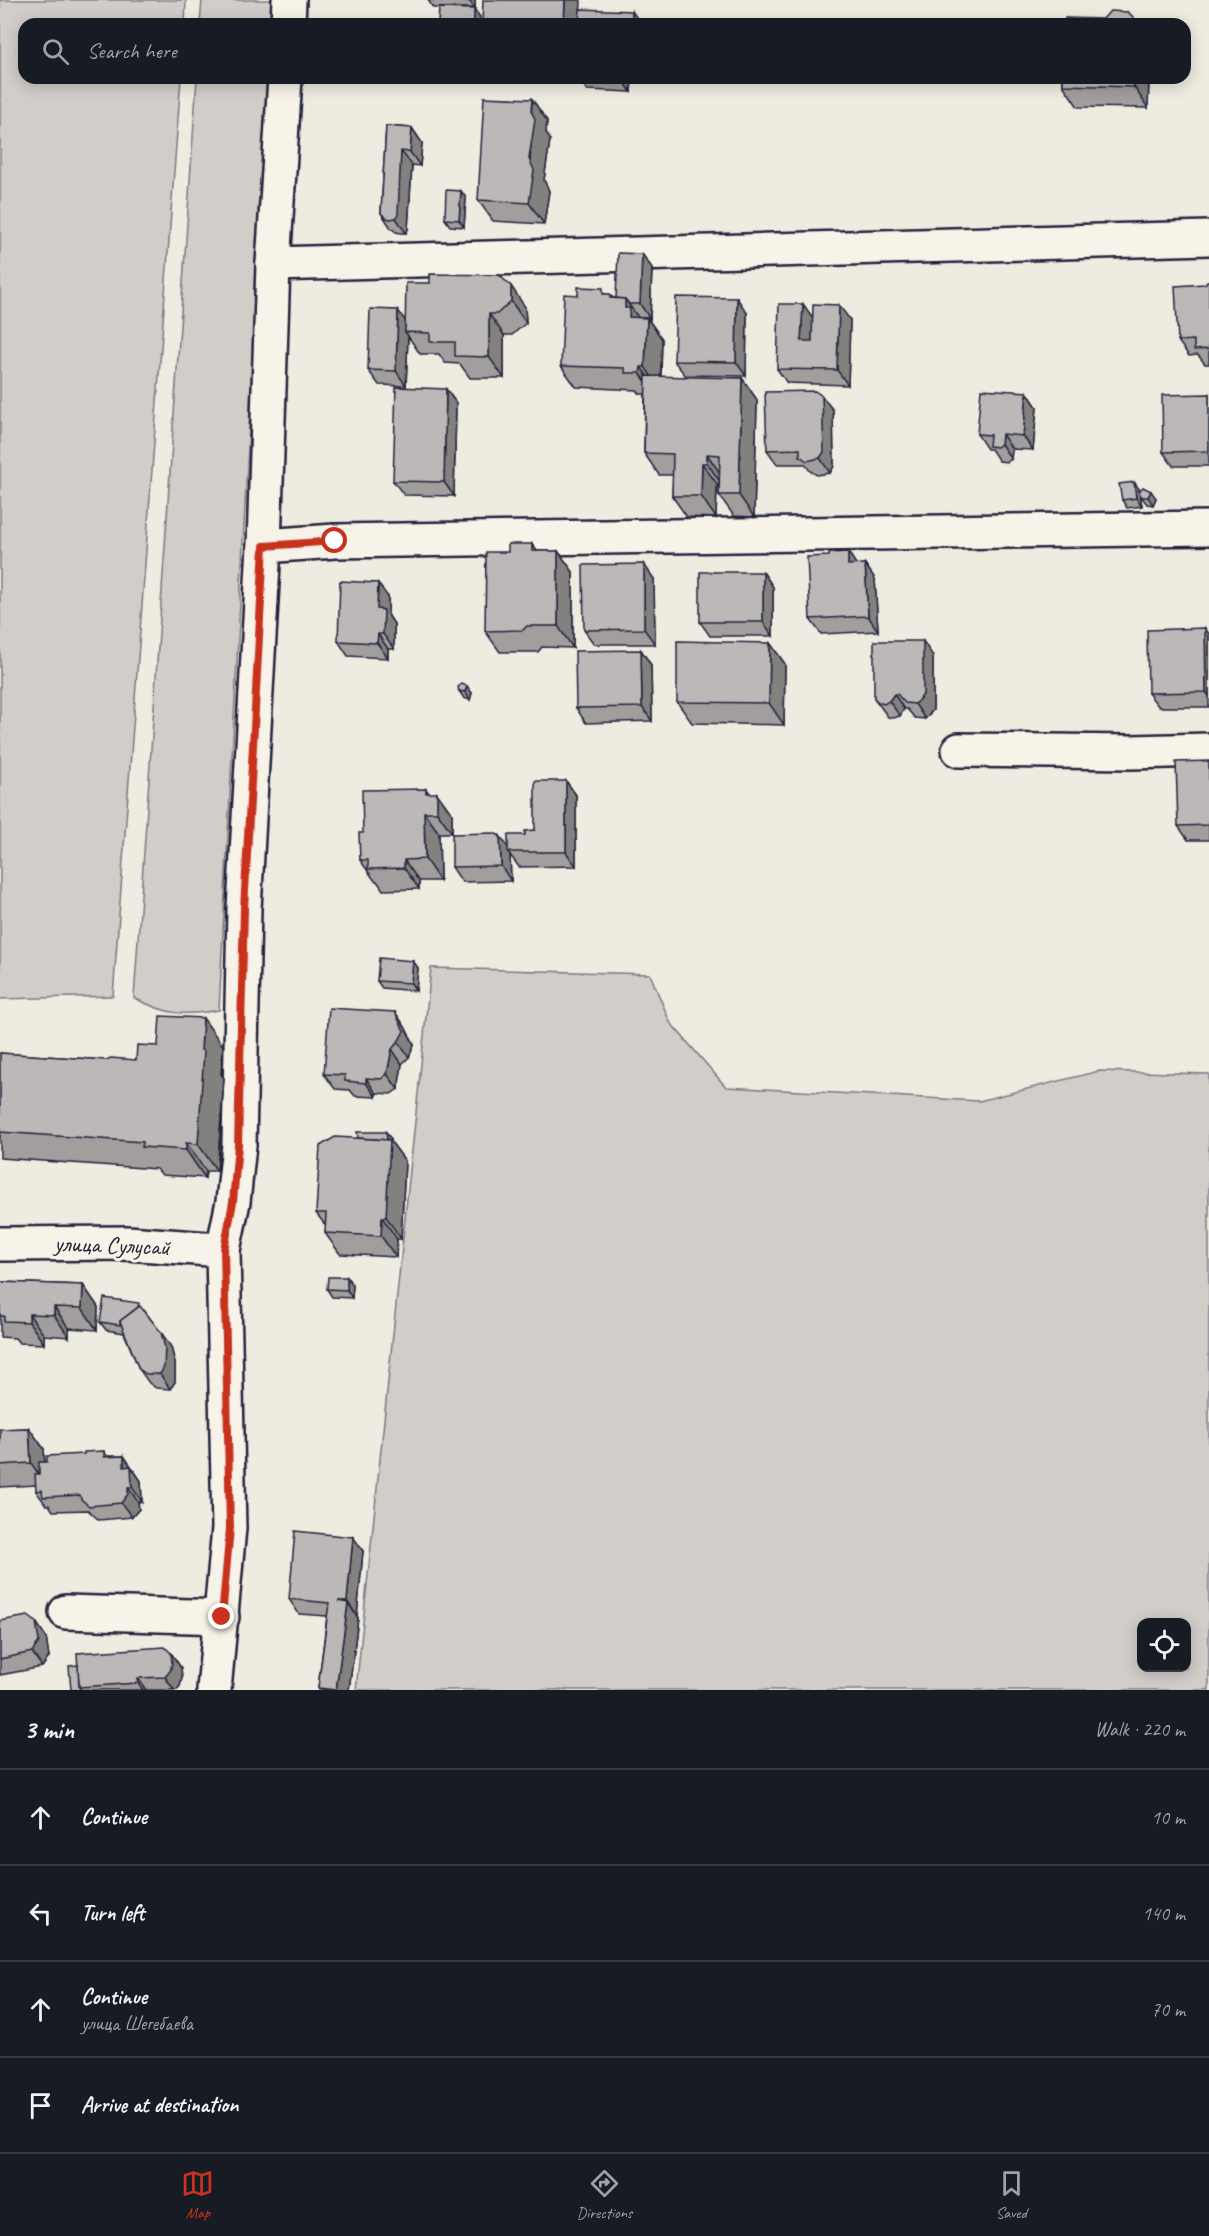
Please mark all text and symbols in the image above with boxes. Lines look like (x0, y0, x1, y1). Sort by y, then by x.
search box (18, 18, 1191, 84)
icon: search (39, 35, 72, 68)
text: Search here (87, 37, 177, 65)
route start (321, 527, 347, 553)
street label: улица Сулусай (52, 1228, 172, 1262)
route end (208, 1603, 234, 1629)
map controls (1137, 1618, 1191, 1672)
button: locate (1137, 1618, 1191, 1672)
text: 3 min (24, 1713, 74, 1746)
text: Walk · 220 m (1095, 1717, 1185, 1742)
icon: ahead (24, 1801, 57, 1834)
text: Continue (81, 1803, 147, 1831)
text: 10 m (1151, 1805, 1185, 1830)
icon: left (24, 1897, 57, 1930)
text: Turn left (81, 1899, 145, 1927)
text: 140 m (1142, 1901, 1185, 1926)
text: Continue (81, 1983, 147, 2011)
icon: ahead (24, 1993, 57, 2026)
text: 70 m (1151, 1997, 1185, 2022)
text: улица Шегебаева (81, 2011, 193, 2036)
icon: arrive (24, 2089, 57, 2122)
text: Arrive at destination (81, 2091, 238, 2119)
tab: Map (181, 2167, 214, 2223)
tab: Directions (577, 2167, 632, 2223)
tab: Saved (995, 2167, 1028, 2223)

